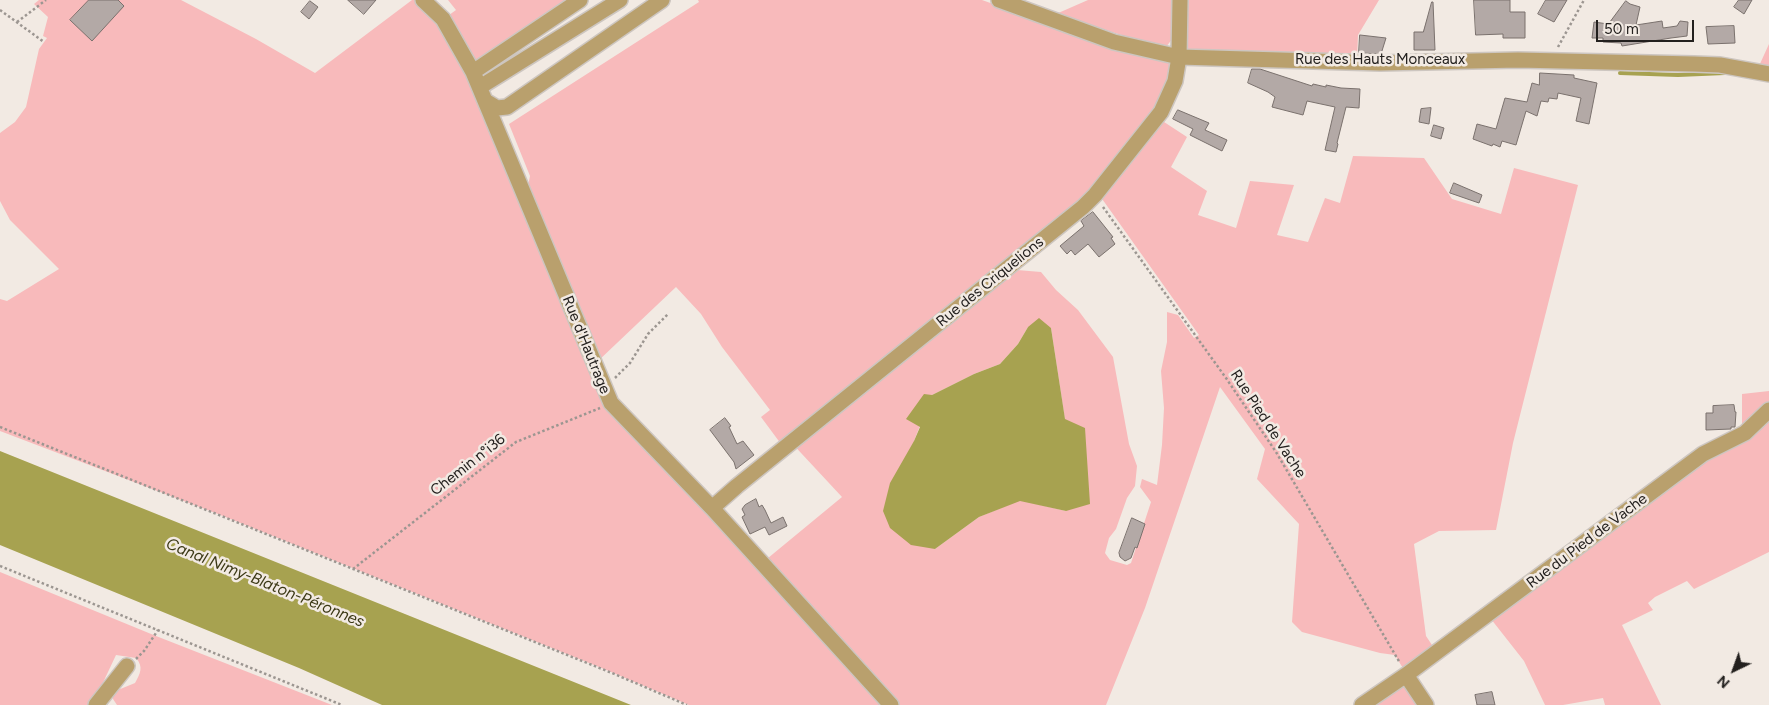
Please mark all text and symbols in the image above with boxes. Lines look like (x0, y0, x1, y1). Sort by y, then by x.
scale bar (1599, 10, 1696, 42)
text: 50 m (1604, 20, 1639, 38)
street label: Rue des Hauts Monceaux (1295, 51, 1465, 69)
street label: Rue des Criquelions (933, 233, 1047, 331)
street label: Rue d'Hautrage (558, 293, 614, 397)
street label: Rue Pied de Vache (1226, 367, 1310, 481)
street label: Chemin n°i36 (427, 430, 509, 500)
street label: Rue du Pied de Vache (1523, 490, 1651, 592)
water label: Canal Nimy-Blaton-Péronnes (163, 534, 367, 632)
north arrow (1709, 645, 1759, 695)
text: N (1714, 672, 1733, 691)

